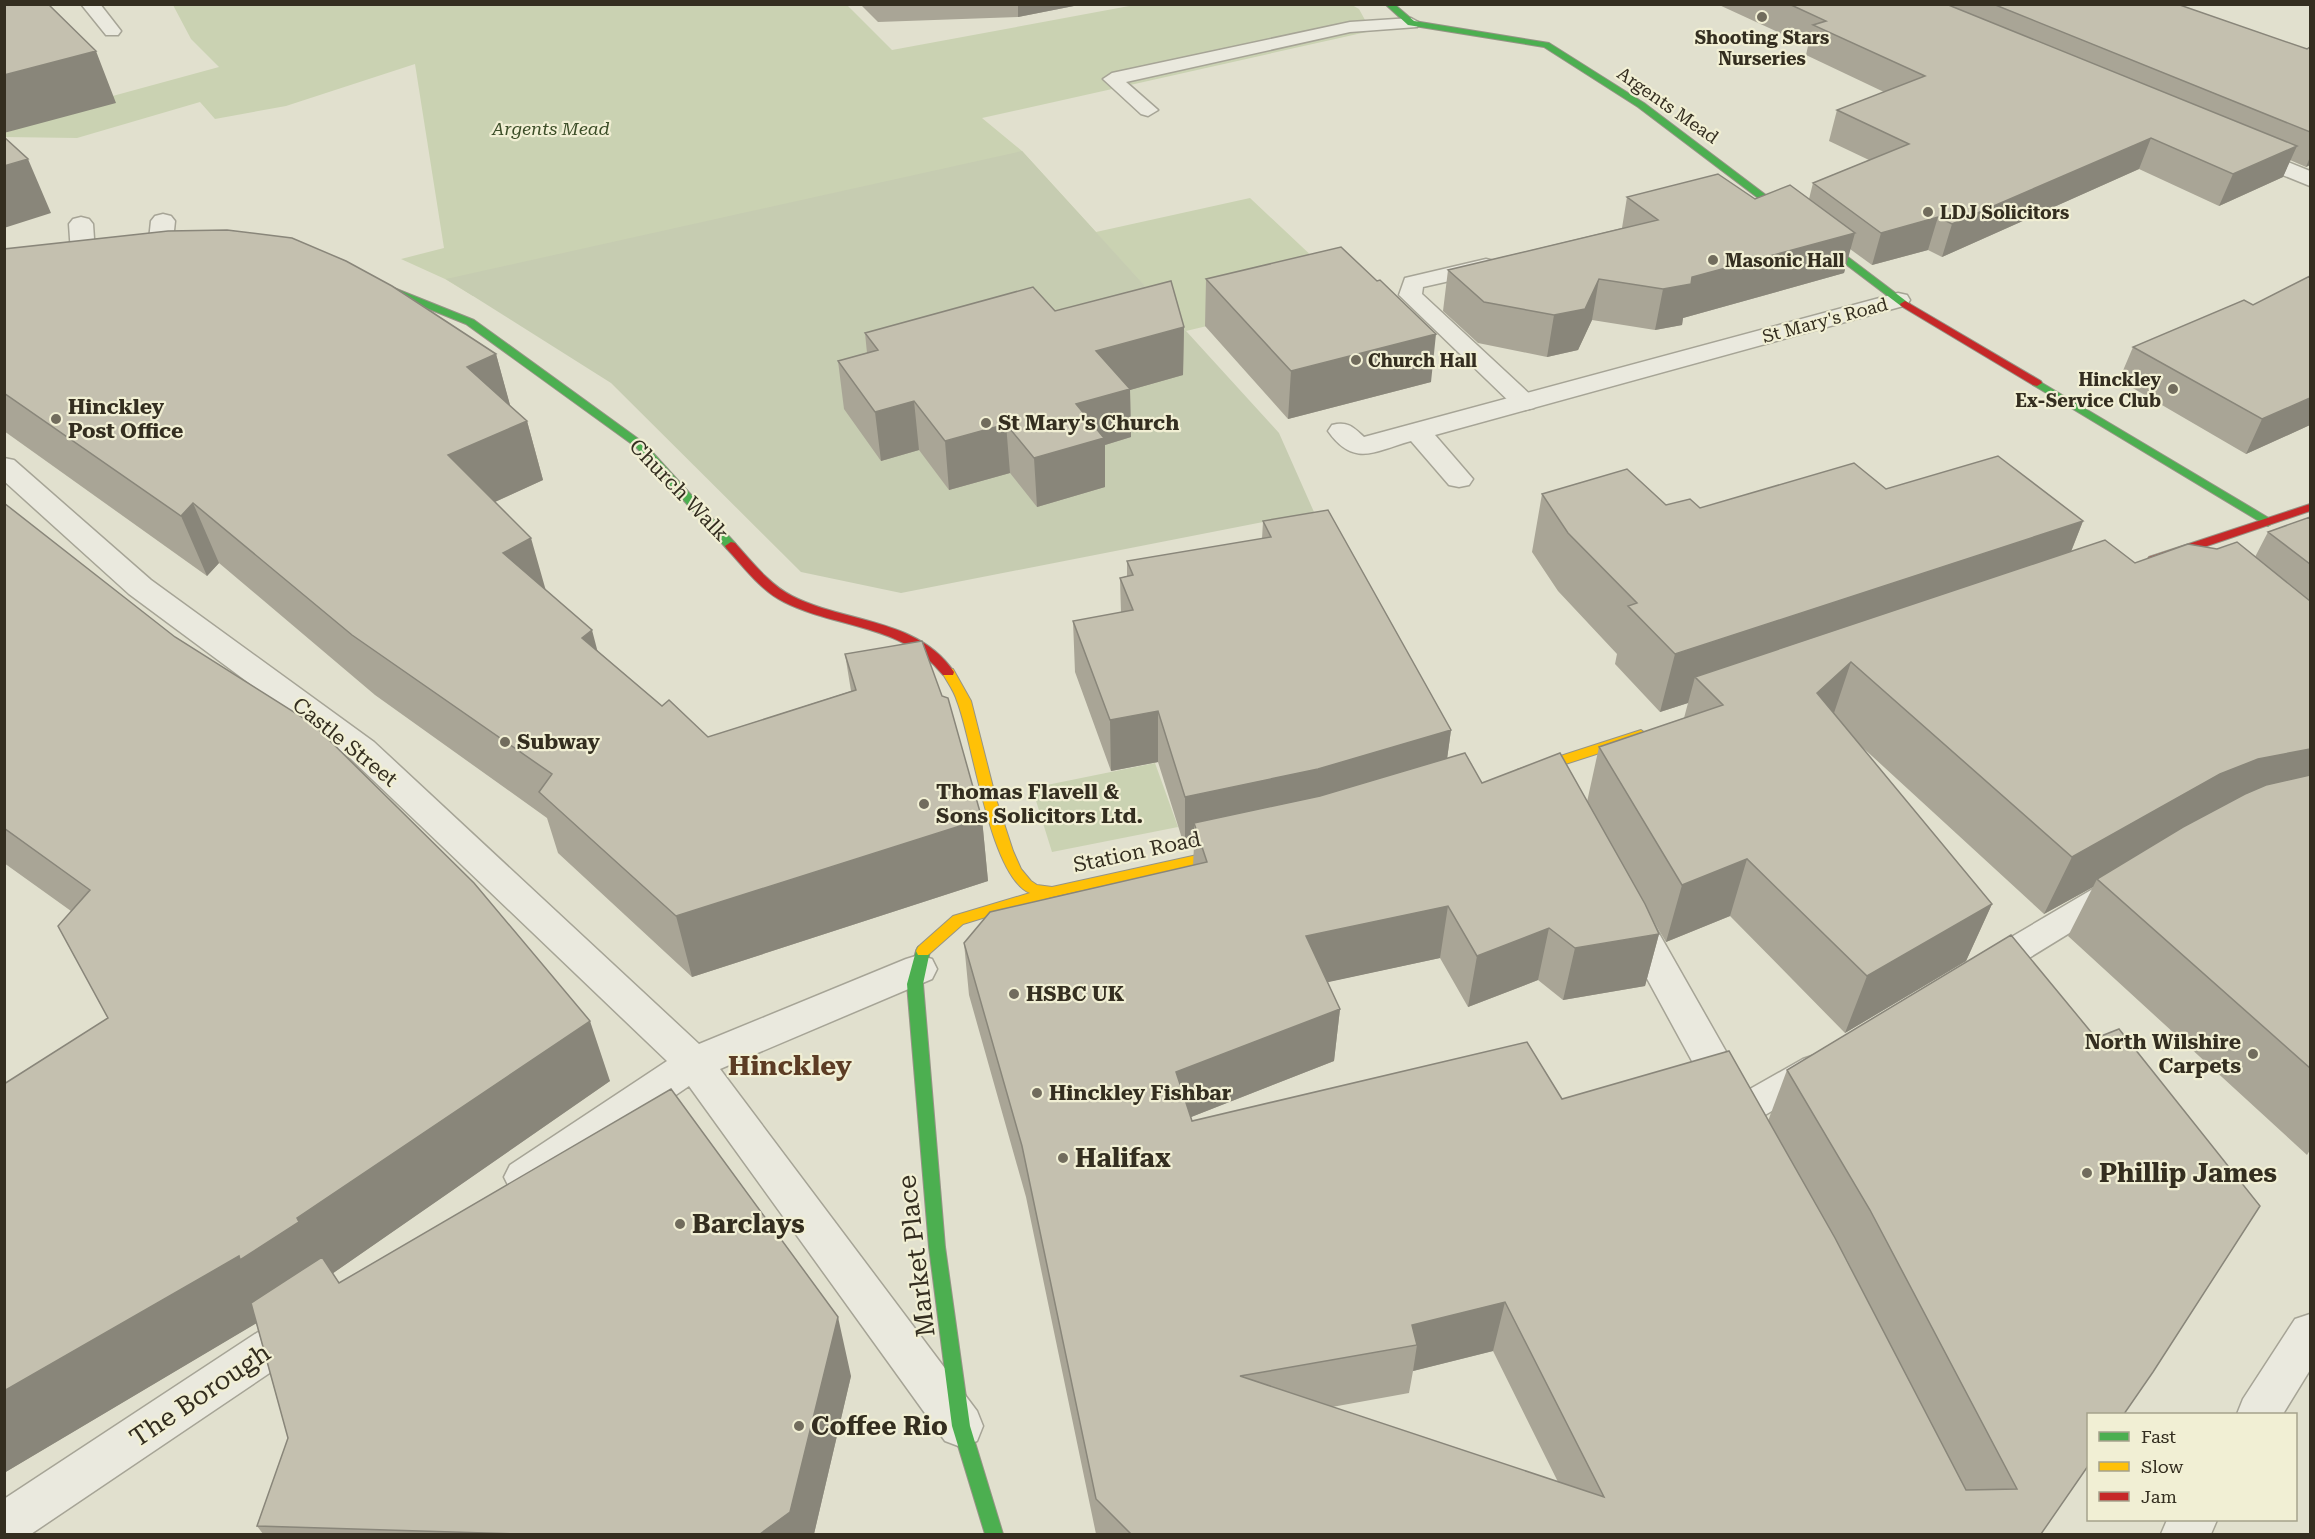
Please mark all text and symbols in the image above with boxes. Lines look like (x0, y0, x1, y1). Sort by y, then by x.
marker: Shooting Stars Nurseries (1755, 10, 1769, 24)
place label: Shooting Stars Nurseries (1695, 27, 1829, 69)
street label: Argents Mead (1613, 62, 1723, 148)
park label: Argents Mead (491, 118, 610, 139)
place label: LDJ Solicitors (1940, 202, 2069, 223)
marker: LDJ Solicitors (1921, 205, 1935, 219)
place label: Masonic Hall (1725, 250, 1844, 271)
marker: Masonic Hall (1706, 253, 1720, 267)
street label: St Mary's Road (1760, 293, 1890, 347)
place label: Church Hall (1368, 350, 1477, 371)
marker: Church Hall (1349, 353, 1363, 367)
place label: Hinckley Ex-Service Club (2015, 369, 2161, 411)
marker: Hinckley Ex-Service Club (2166, 382, 2180, 396)
place label: Hinckley Post Office (68, 395, 183, 443)
place label: St Mary's Church (998, 411, 1179, 435)
marker: Hinckley Post Office (49, 412, 63, 426)
marker: St Mary's Church (979, 416, 993, 430)
street label: Church Walk (624, 434, 734, 546)
street label: Castle Street (288, 692, 402, 792)
place label: Subway (517, 730, 600, 754)
marker: Subway (498, 735, 512, 749)
place label: Thomas Flavell & Sons Solicitors Ltd. (936, 780, 1143, 828)
marker: Thomas Flavell & Sons Solicitors Ltd. (917, 797, 931, 811)
street label: Station Road (1071, 827, 1203, 877)
place label: HSBC UK (1026, 982, 1125, 1006)
marker: HSBC UK (1007, 987, 1021, 1001)
place label: North Wilshire Carpets (2085, 1030, 2241, 1078)
marker: North Wilshire Carpets (2246, 1047, 2260, 1061)
district label: Hinckley (728, 1050, 853, 1082)
place label: Hinckley Fishbar (1049, 1081, 1232, 1105)
marker: Hinckley Fishbar (1030, 1086, 1044, 1100)
place label: Halifax (1075, 1143, 1171, 1173)
marker: Halifax (1056, 1151, 1070, 1165)
place label: Phillip James (2099, 1158, 2277, 1188)
marker: Phillip James (2080, 1166, 2094, 1180)
street label: Market Place (891, 1173, 941, 1339)
place label: Barclays (692, 1209, 805, 1239)
marker: Barclays (673, 1217, 687, 1231)
street label: The Borough (124, 1337, 276, 1453)
place label: Coffee Rio (811, 1411, 948, 1441)
legend (2087, 1413, 2297, 1521)
marker: Coffee Rio (792, 1419, 806, 1433)
text: Fast (2141, 1426, 2176, 1447)
text: Slow (2141, 1456, 2183, 1477)
text: Jam (2141, 1486, 2177, 1507)

